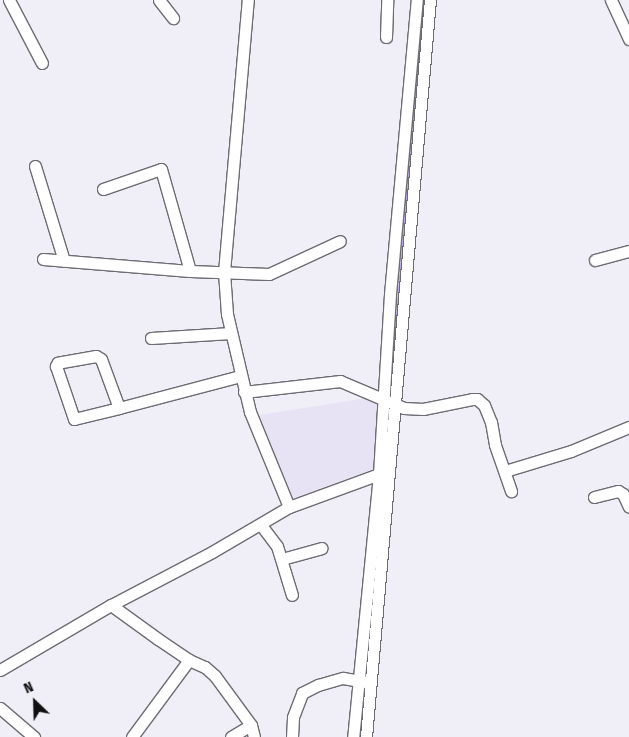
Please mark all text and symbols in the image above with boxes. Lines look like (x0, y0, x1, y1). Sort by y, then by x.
north arrow (10, 677, 60, 727)
text: N (21, 678, 36, 697)

